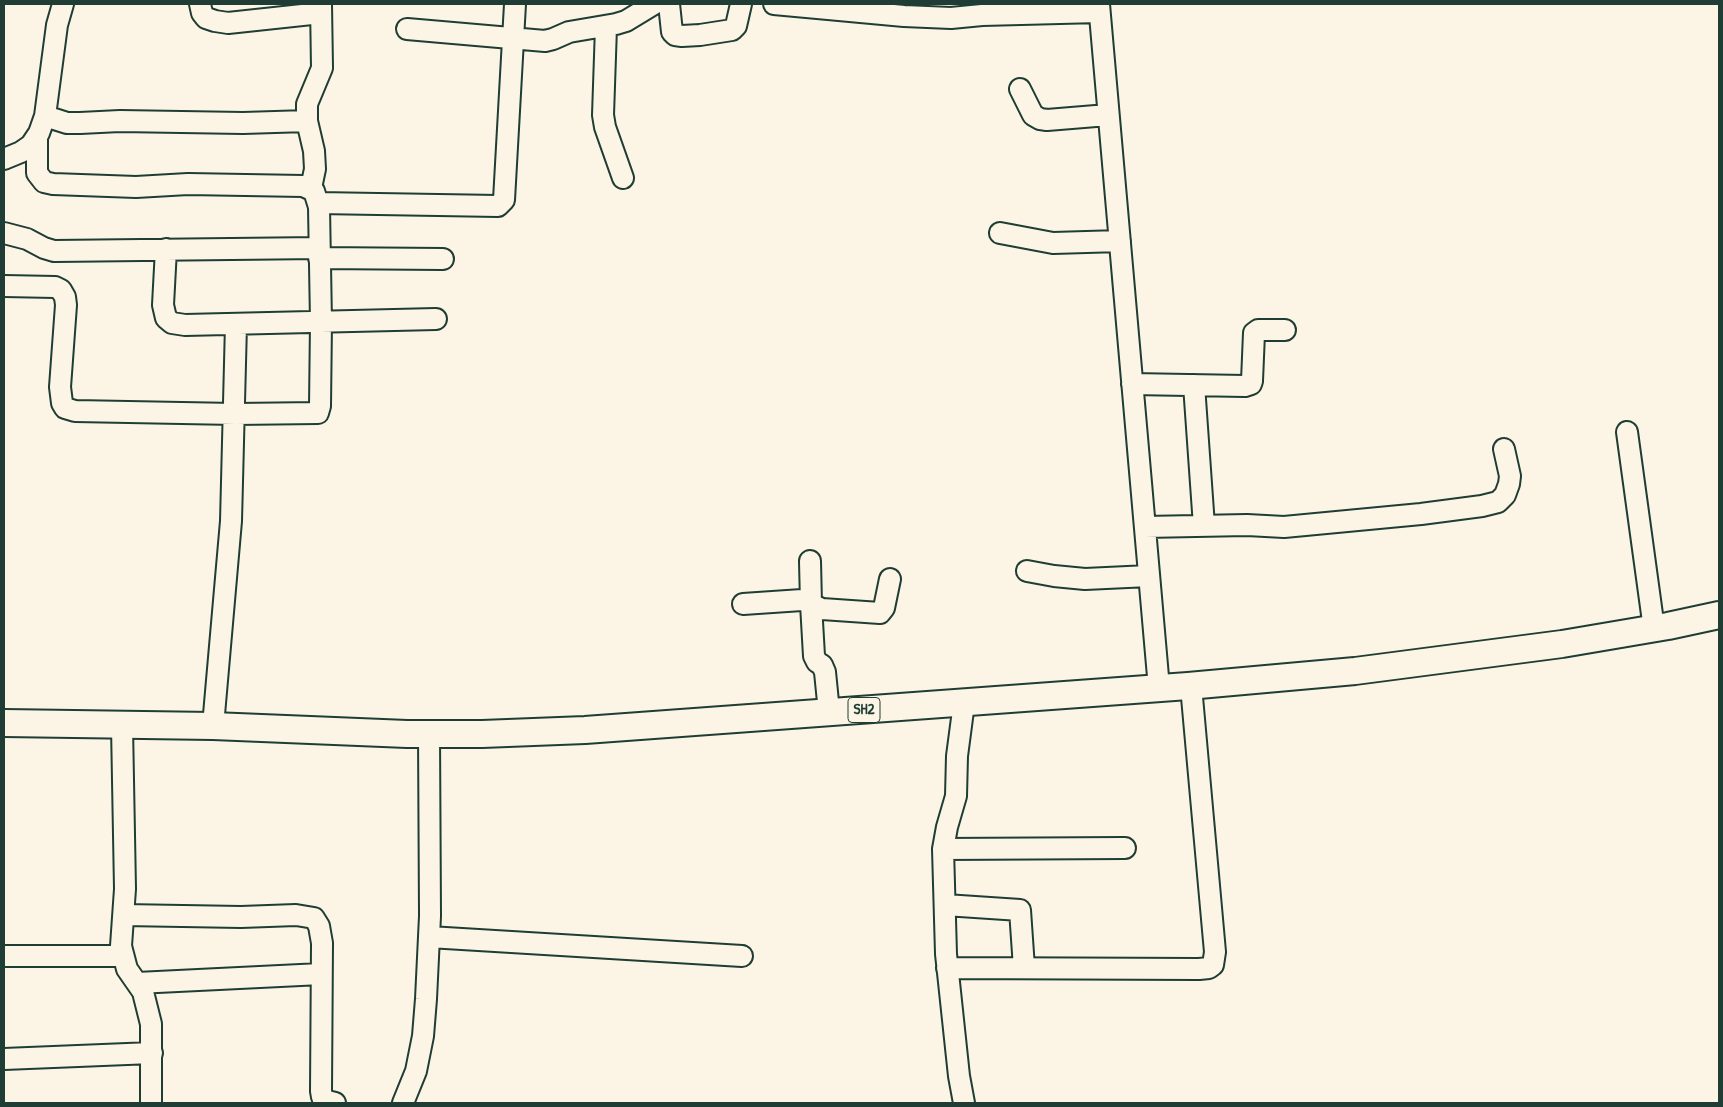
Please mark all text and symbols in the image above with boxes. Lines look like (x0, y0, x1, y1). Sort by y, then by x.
road number: SH2 (848, 698, 880, 722)

